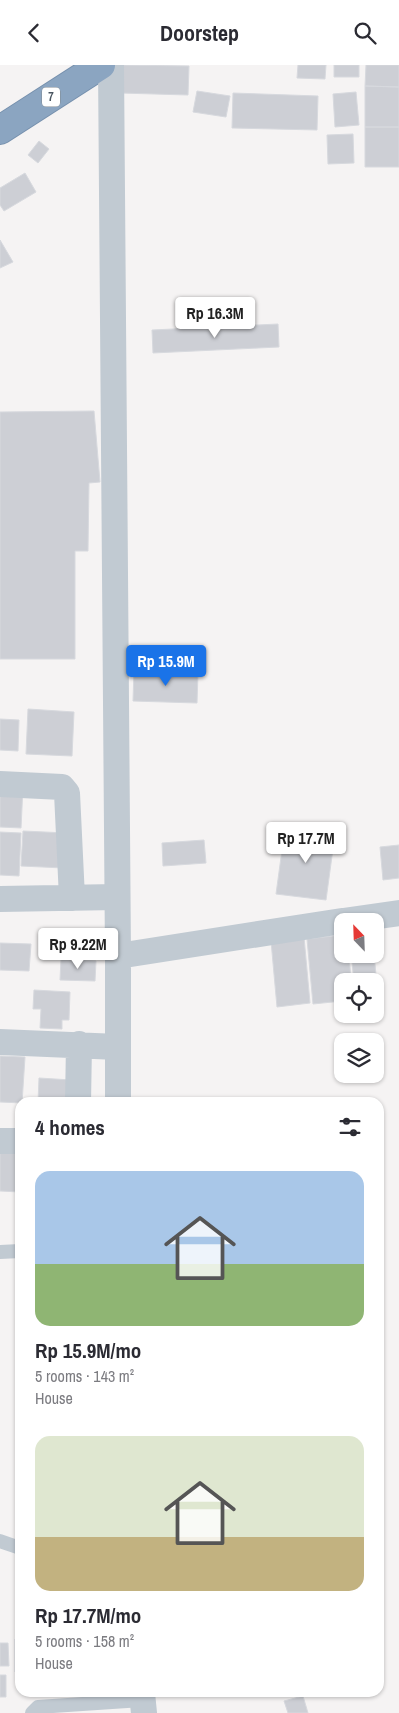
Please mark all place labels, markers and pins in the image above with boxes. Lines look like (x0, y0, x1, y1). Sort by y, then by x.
pin: Rp 16.3M (163, 297, 267, 339)
pin: Rp 15.9M (114, 645, 218, 687)
pin: Rp 17.7M (254, 821, 358, 864)
pin: Rp 9.22M (26, 927, 130, 970)

